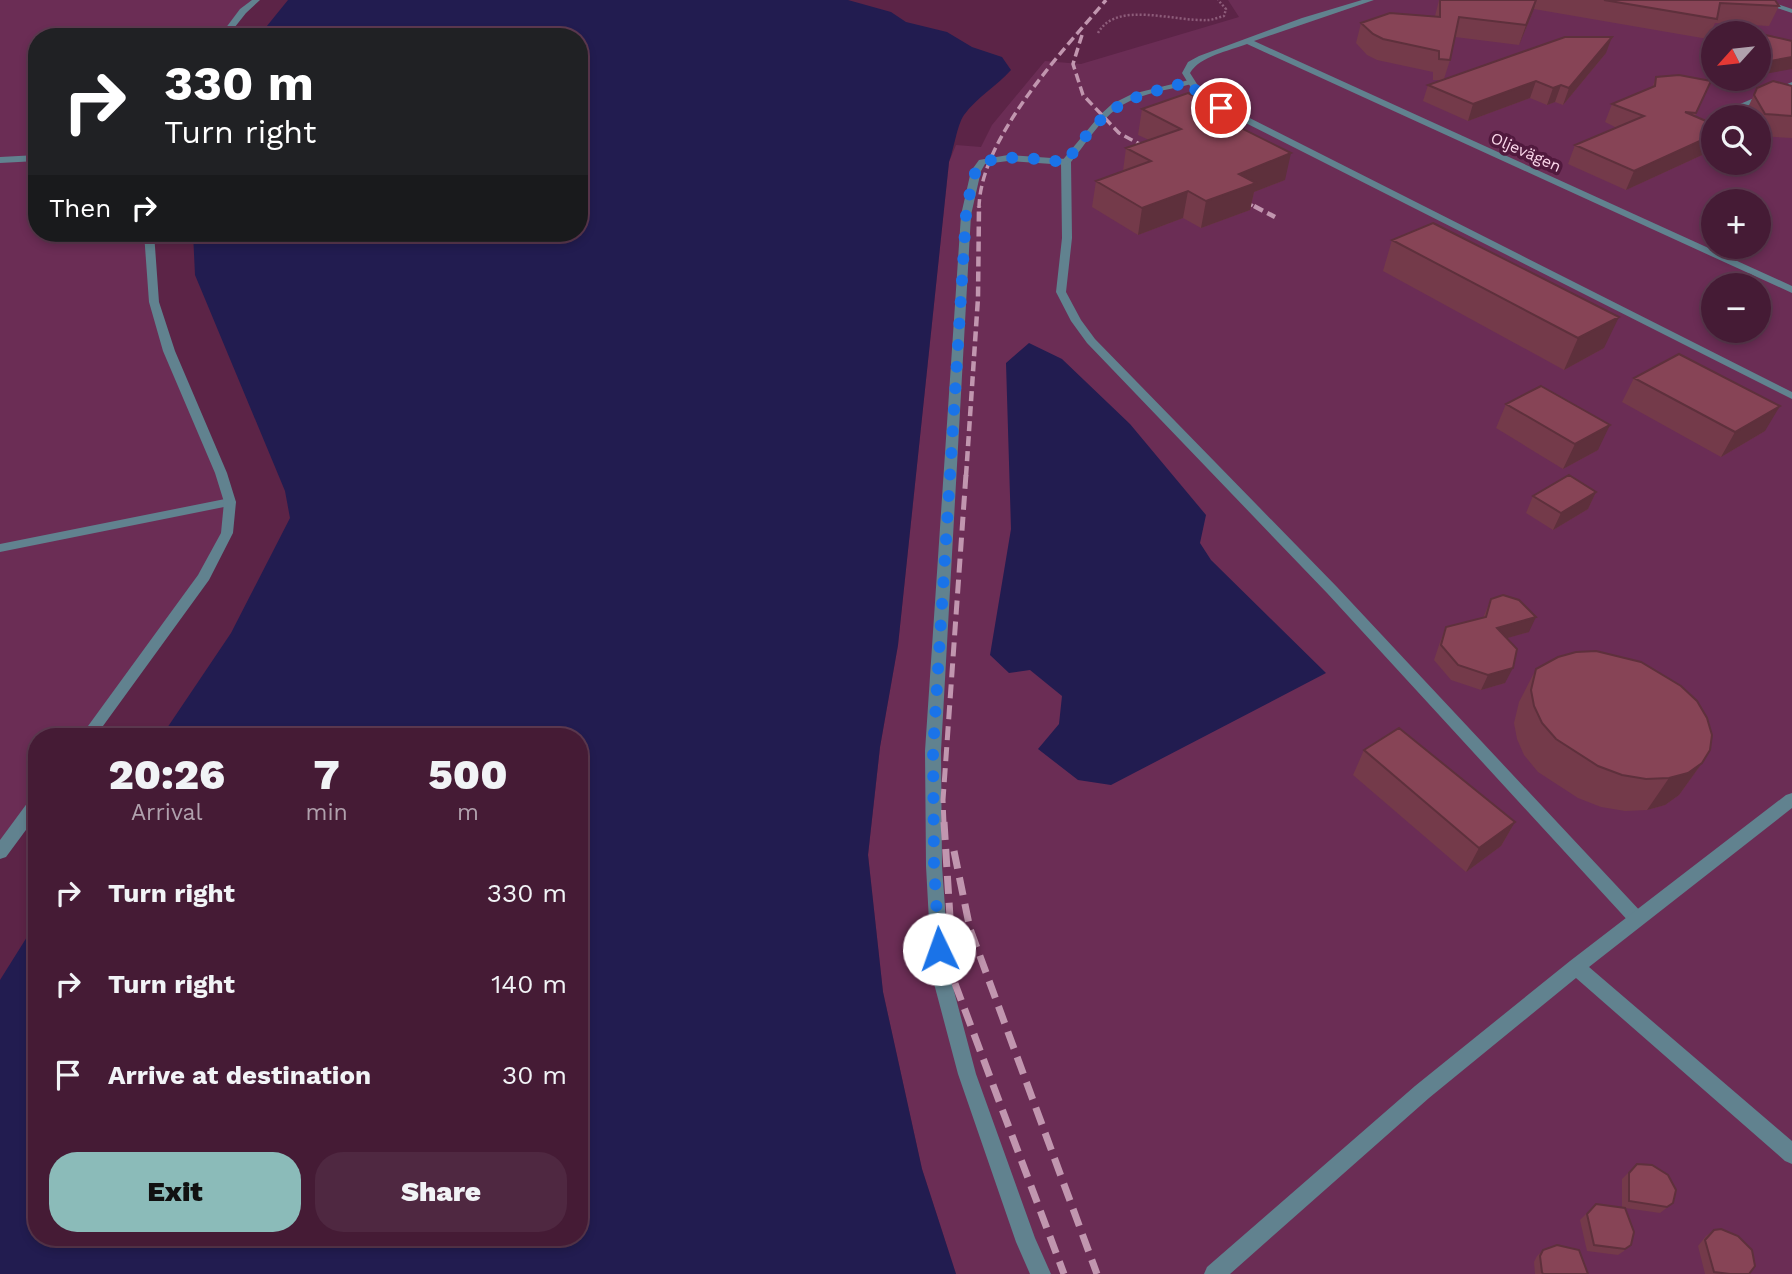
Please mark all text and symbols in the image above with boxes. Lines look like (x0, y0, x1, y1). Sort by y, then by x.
north arrow (1701, 21, 1771, 91)
map controls (1701, 21, 1771, 343)
text: 330 m (164, 54, 314, 112)
icon: right (49, 56, 140, 147)
pin (1191, 78, 1251, 138)
icon: arrive (1202, 89, 1240, 127)
button: search (1701, 105, 1771, 175)
text: Turn right (164, 113, 316, 151)
street label: Oljevägen (1488, 128, 1564, 176)
icon: right (125, 189, 163, 227)
button: + (1701, 189, 1771, 259)
text: Then (49, 193, 111, 223)
button: − (1701, 273, 1771, 343)
text: 20:26 (108, 750, 225, 799)
text: 7 (314, 750, 340, 799)
text: 500 (428, 750, 508, 799)
text: Arrival (131, 799, 203, 826)
text: min (306, 799, 348, 826)
text: m (457, 799, 479, 826)
icon: right (49, 874, 87, 912)
text: Turn right (108, 878, 235, 908)
text: 330 m (487, 878, 567, 908)
position arrow (902, 912, 976, 986)
icon: right (49, 965, 87, 1003)
text: Turn right (108, 969, 235, 999)
text: 140 m (491, 969, 567, 999)
icon: arrive (49, 1056, 87, 1094)
text: Arrive at destination (108, 1060, 371, 1090)
text: 30 m (502, 1060, 567, 1090)
button: Exit (49, 1152, 301, 1232)
button: Share (315, 1152, 567, 1232)

